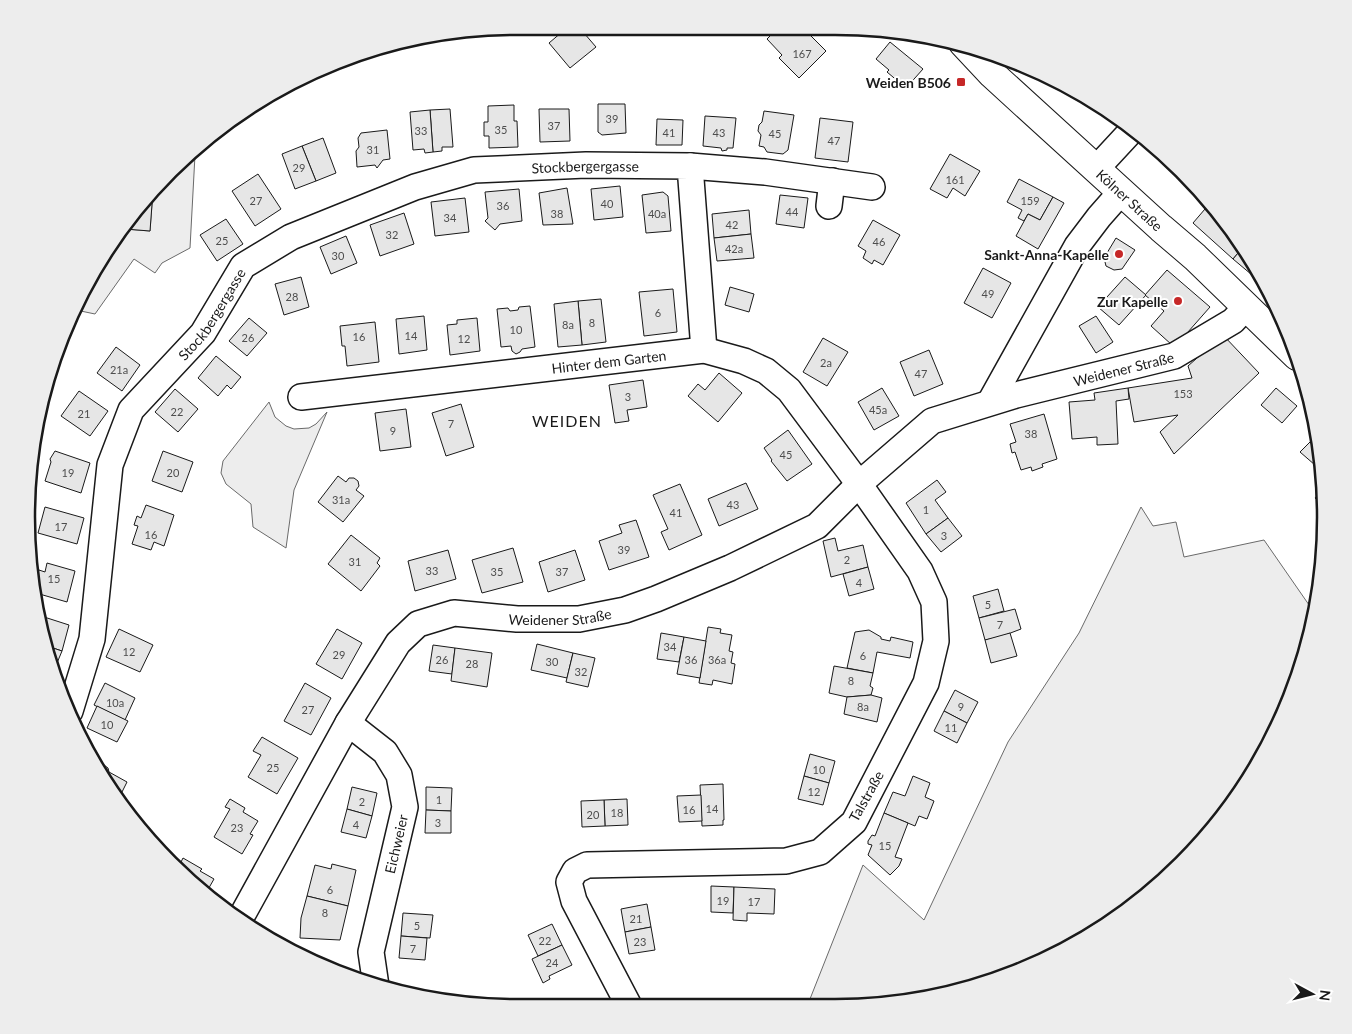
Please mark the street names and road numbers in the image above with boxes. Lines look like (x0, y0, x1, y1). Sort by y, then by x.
street label: Stockbergergasse (531, 156, 639, 176)
street label: Kölner Straße (1093, 165, 1166, 234)
street label: Stockbergergasse (174, 265, 248, 363)
street label: Hinter dem Garten (551, 346, 667, 376)
street label: Weidener Straße (1071, 348, 1176, 389)
street label: Weidener Straße (508, 604, 613, 628)
street label: Talstraße (845, 768, 887, 824)
street label: Eichweier (381, 813, 411, 875)

